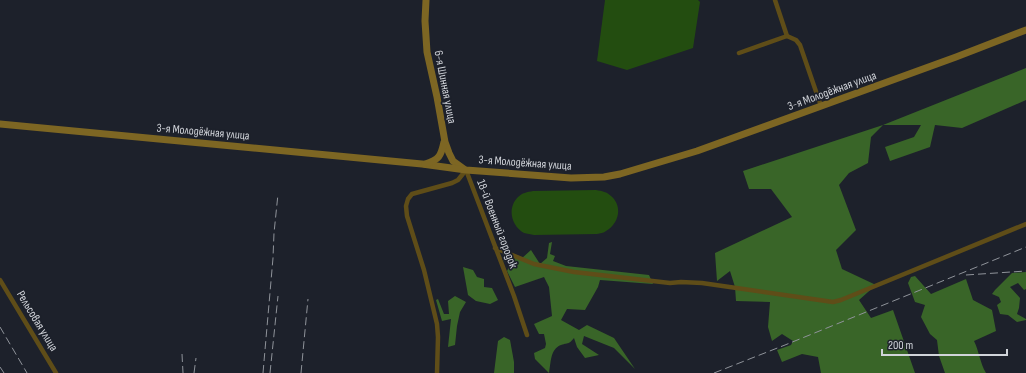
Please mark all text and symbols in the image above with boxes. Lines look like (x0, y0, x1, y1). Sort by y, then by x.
street label: 6-я Шинная улица (431, 49, 460, 125)
street label: 3-я Молодёжная улица (786, 68, 879, 114)
street label: 3-я Молодёжная улица (156, 120, 250, 144)
street label: 3-я Молодёжная улица (478, 152, 572, 174)
street label: 18-й Военный городок (473, 178, 521, 271)
street label: Рельсовая улица (13, 288, 61, 354)
scale bar (882, 331, 1007, 357)
text: 200 m (888, 338, 914, 353)

